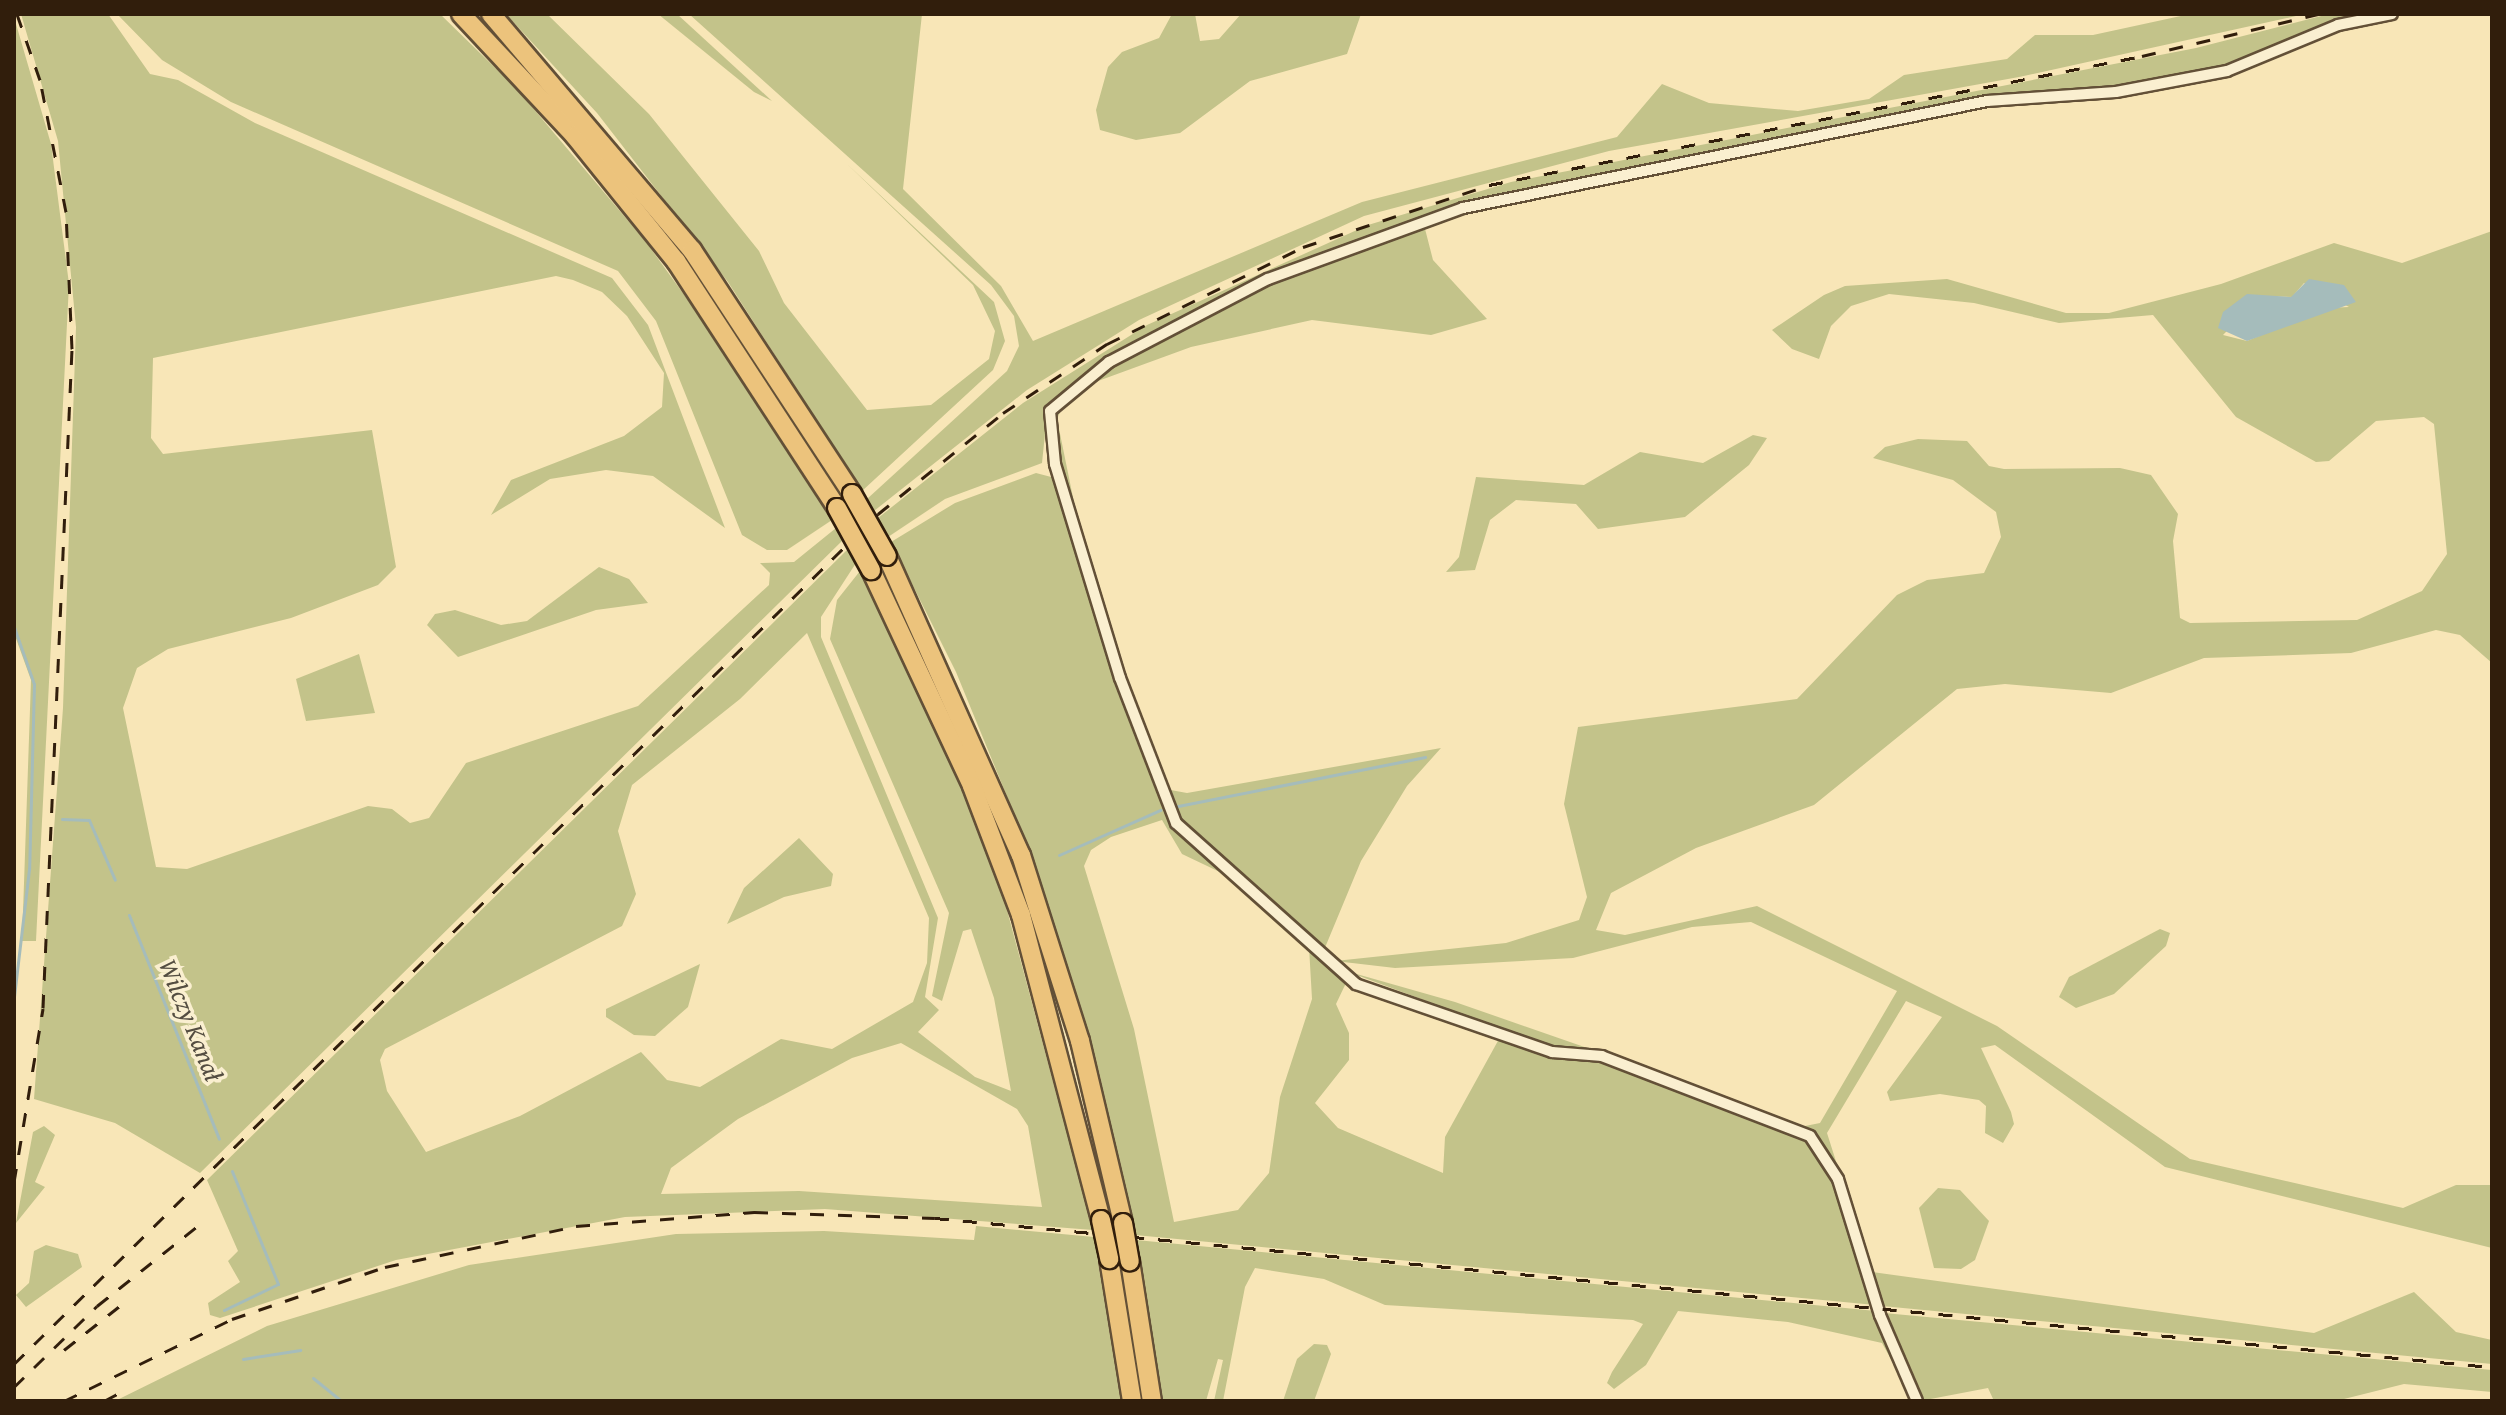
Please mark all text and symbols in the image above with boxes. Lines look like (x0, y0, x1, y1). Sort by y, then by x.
water label: Wilczy Kanał (152, 954, 230, 1086)

